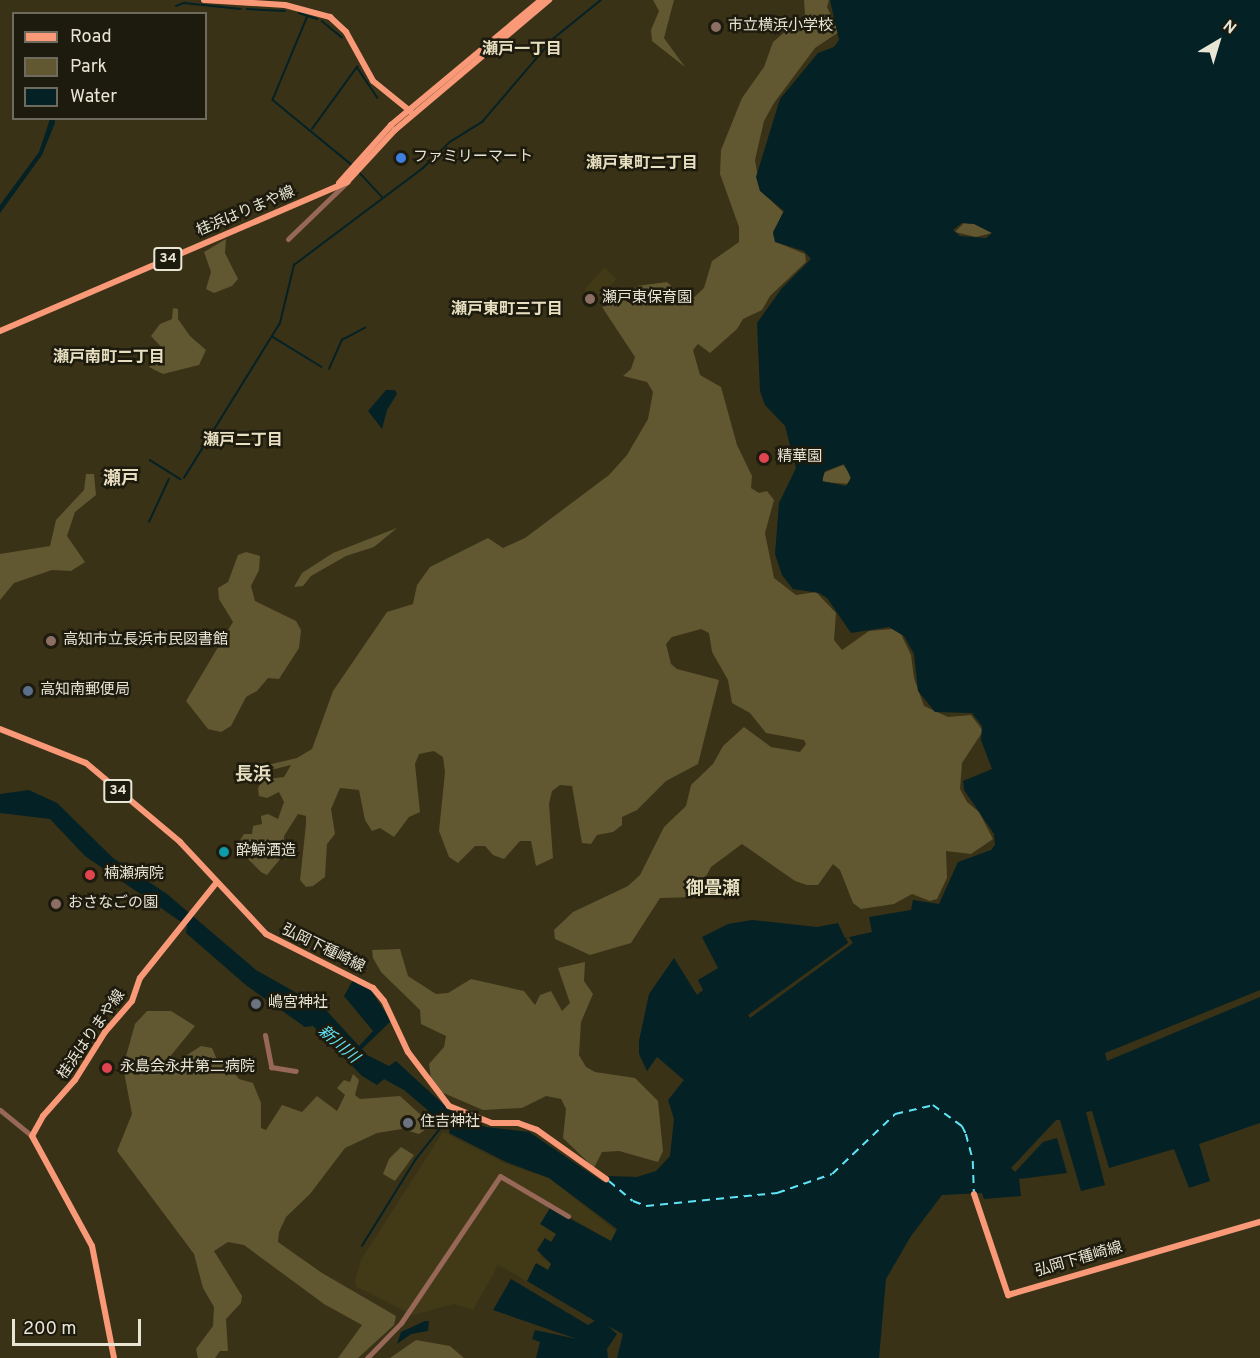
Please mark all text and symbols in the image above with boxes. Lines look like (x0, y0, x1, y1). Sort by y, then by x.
legend (12, 12, 207, 120)
north arrow (1188, 12, 1248, 72)
text: N (1218, 16, 1240, 39)
place label: 市立横浜小学校 (728, 18, 833, 36)
marker: 市立横浜小学校 (709, 20, 723, 34)
text: Road (70, 26, 112, 49)
district label: 瀬戸一丁目 (482, 40, 562, 60)
text: Park (70, 56, 107, 79)
text: Water (70, 86, 117, 109)
place label: ファミリーマート (413, 149, 533, 167)
marker: ファミリーマート (394, 151, 408, 165)
district label: 瀬戸東町二丁目 (586, 154, 698, 174)
street label: 桂浜はりまや線 (194, 183, 298, 241)
road number: 34 (153, 248, 183, 270)
place label: 瀬戸東保育園 (602, 290, 692, 308)
marker: 瀬戸東保育園 (583, 292, 597, 306)
district label: 瀬戸東町三丁目 (451, 300, 563, 320)
district label: 瀬戸南町二丁目 (53, 348, 165, 368)
district label: 瀬戸二丁目 (203, 431, 283, 451)
marker: 精華園 (755, 449, 773, 467)
place label: 精華園 (777, 449, 822, 467)
district label: 瀬戸 (103, 469, 139, 491)
place label: 高知市立長浜市民図書館 (63, 632, 228, 650)
marker: 高知市立長浜市民図書館 (44, 634, 58, 648)
place label: 高知南郵便局 (40, 682, 130, 700)
marker: 高知南郵便局 (21, 684, 35, 698)
district label: 長浜 (235, 765, 271, 787)
road number: 34 (103, 780, 133, 802)
place label: 酔鯨酒造 (236, 843, 296, 861)
marker: 酔鯨酒造 (217, 845, 231, 859)
marker: 楠瀬病院 (81, 866, 99, 884)
place label: 楠瀬病院 (104, 866, 164, 884)
district label: 御畳瀬 (686, 879, 740, 901)
place label: おさなごの園 (68, 895, 158, 913)
marker: おさなごの園 (49, 897, 63, 911)
street label: 弘岡下種崎線 (279, 921, 367, 977)
street label: 桂浜はりまや線 (55, 987, 129, 1083)
place label: 嶋宮神社 (268, 995, 328, 1013)
marker: 嶋宮神社 (249, 997, 263, 1011)
water label: 新川川 (314, 1022, 362, 1068)
marker: 永島会永井第二病院 (98, 1059, 116, 1077)
place label: 永島会永井第二病院 (120, 1059, 255, 1077)
place label: 住吉神社 (420, 1114, 480, 1132)
marker: 住吉神社 (401, 1116, 415, 1130)
street label: 弘岡下種崎線 (1033, 1239, 1125, 1281)
scale bar (15, 1307, 144, 1345)
text: 200 m (23, 1318, 76, 1341)

